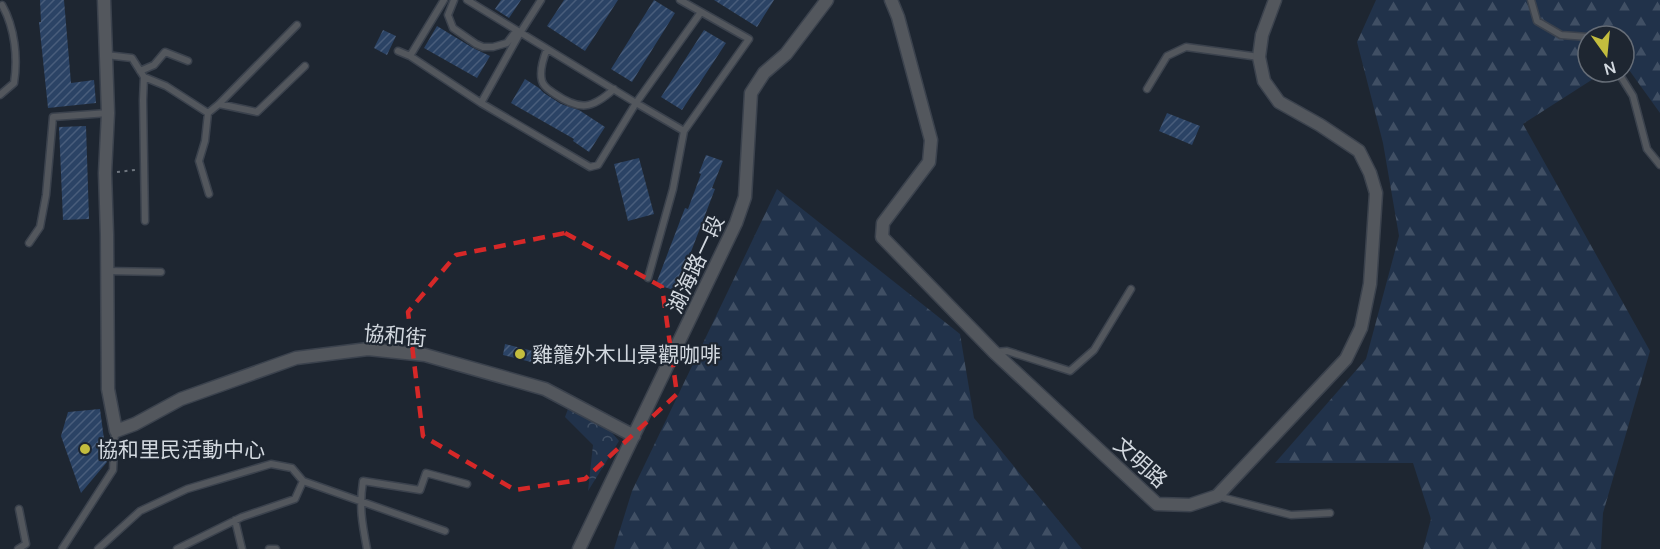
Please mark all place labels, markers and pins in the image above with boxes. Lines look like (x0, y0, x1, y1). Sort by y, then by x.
place label: 雞籠外木山景觀咖啡 (532, 340, 721, 368)
marker: 雞籠外木山景觀咖啡 (513, 347, 527, 361)
place label: 協和里民活動中心 (97, 435, 265, 463)
marker: 協和里民活動中心 (78, 442, 92, 456)

